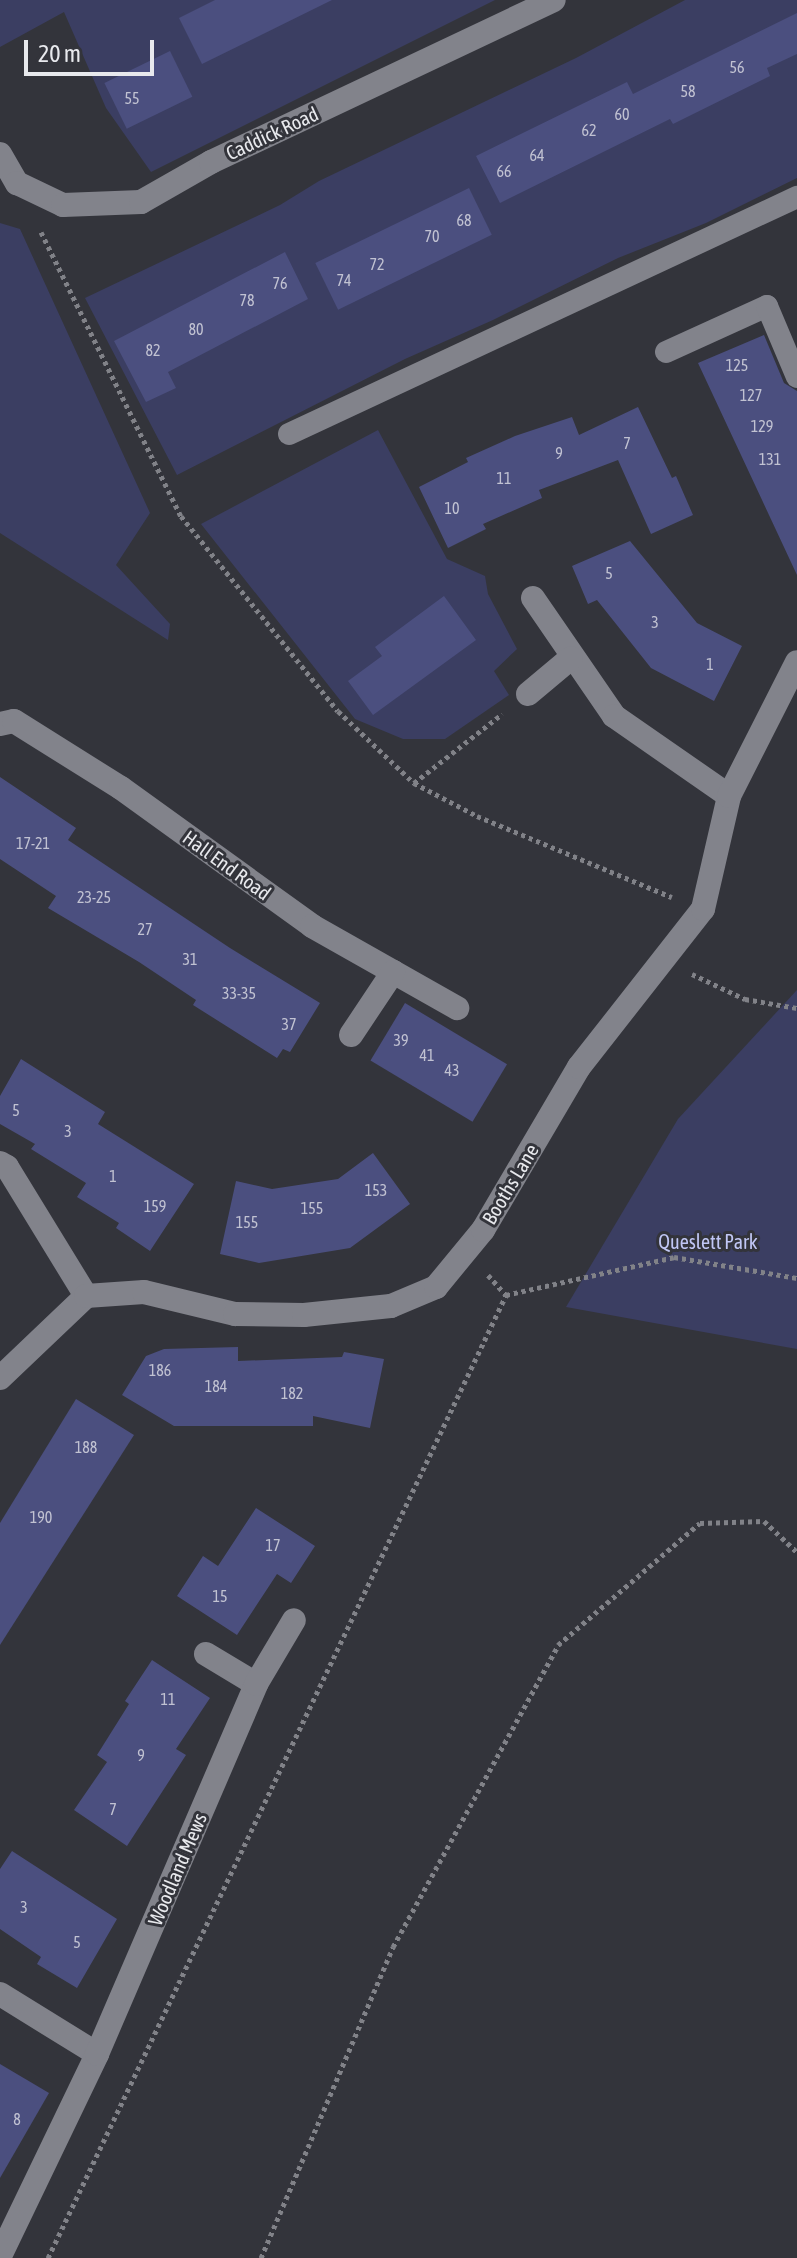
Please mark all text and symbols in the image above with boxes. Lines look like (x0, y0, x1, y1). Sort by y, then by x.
scale bar (28, 24, 158, 74)
text: 20 m (38, 40, 81, 67)
house number: 56 (729, 57, 745, 77)
house number: 58 (680, 81, 696, 101)
house number: 55 (124, 88, 140, 108)
street label: Caddick Road (222, 101, 322, 165)
house number: 60 (614, 104, 630, 124)
house number: 62 (581, 120, 597, 140)
house number: 64 (529, 145, 545, 165)
house number: 66 (496, 161, 512, 181)
house number: 68 (456, 210, 472, 230)
house number: 70 (424, 226, 440, 246)
house number: 72 (369, 254, 385, 274)
house number: 74 (336, 270, 352, 290)
house number: 76 (272, 273, 288, 293)
house number: 78 (239, 290, 255, 310)
house number: 80 (188, 319, 204, 339)
house number: 82 (145, 340, 161, 360)
house number: 125 (726, 355, 748, 375)
house number: 127 (740, 385, 762, 405)
house number: 129 (751, 416, 773, 436)
house number: 7 (623, 433, 631, 453)
house number: 9 (555, 443, 563, 463)
house number: 131 (759, 449, 781, 469)
house number: 11 (496, 468, 512, 488)
house number: 10 (444, 498, 460, 518)
house number: 5 (605, 563, 613, 583)
house number: 3 (651, 612, 659, 632)
house number: 1 (706, 654, 714, 674)
street label: Hall End Road (178, 825, 276, 905)
house number: 17-21 (16, 833, 50, 853)
house number: 23-25 (77, 887, 111, 907)
house number: 27 (137, 919, 153, 939)
house number: 31 (182, 949, 198, 969)
house number: 33-35 (222, 983, 256, 1003)
house number: 37 (281, 1014, 297, 1034)
house number: 39 (393, 1030, 409, 1050)
house number: 41 (419, 1045, 435, 1065)
house number: 43 (444, 1060, 460, 1080)
house number: 5 (12, 1100, 20, 1120)
house number: 3 (64, 1121, 72, 1141)
street label: Booths Lane (477, 1140, 543, 1228)
house number: 1 (109, 1166, 117, 1186)
house number: 153 (365, 1180, 387, 1200)
house number: 159 (144, 1196, 166, 1216)
house number: 155 (301, 1198, 323, 1218)
house number: 155 (236, 1212, 258, 1232)
park label: Queslett Park (658, 1229, 758, 1253)
house number: 186 (149, 1360, 171, 1380)
house number: 184 (205, 1376, 227, 1396)
house number: 182 (281, 1383, 303, 1403)
house number: 188 (75, 1437, 97, 1457)
house number: 190 (30, 1507, 52, 1527)
house number: 17 (265, 1535, 281, 1555)
house number: 15 (212, 1586, 228, 1606)
house number: 11 (160, 1689, 176, 1709)
house number: 9 (137, 1745, 145, 1765)
house number: 7 (109, 1799, 117, 1819)
street label: Woodland Mews (143, 1809, 211, 1929)
house number: 3 (20, 1897, 28, 1917)
house number: 5 (73, 1932, 81, 1952)
house number: 8 (13, 2109, 21, 2129)

